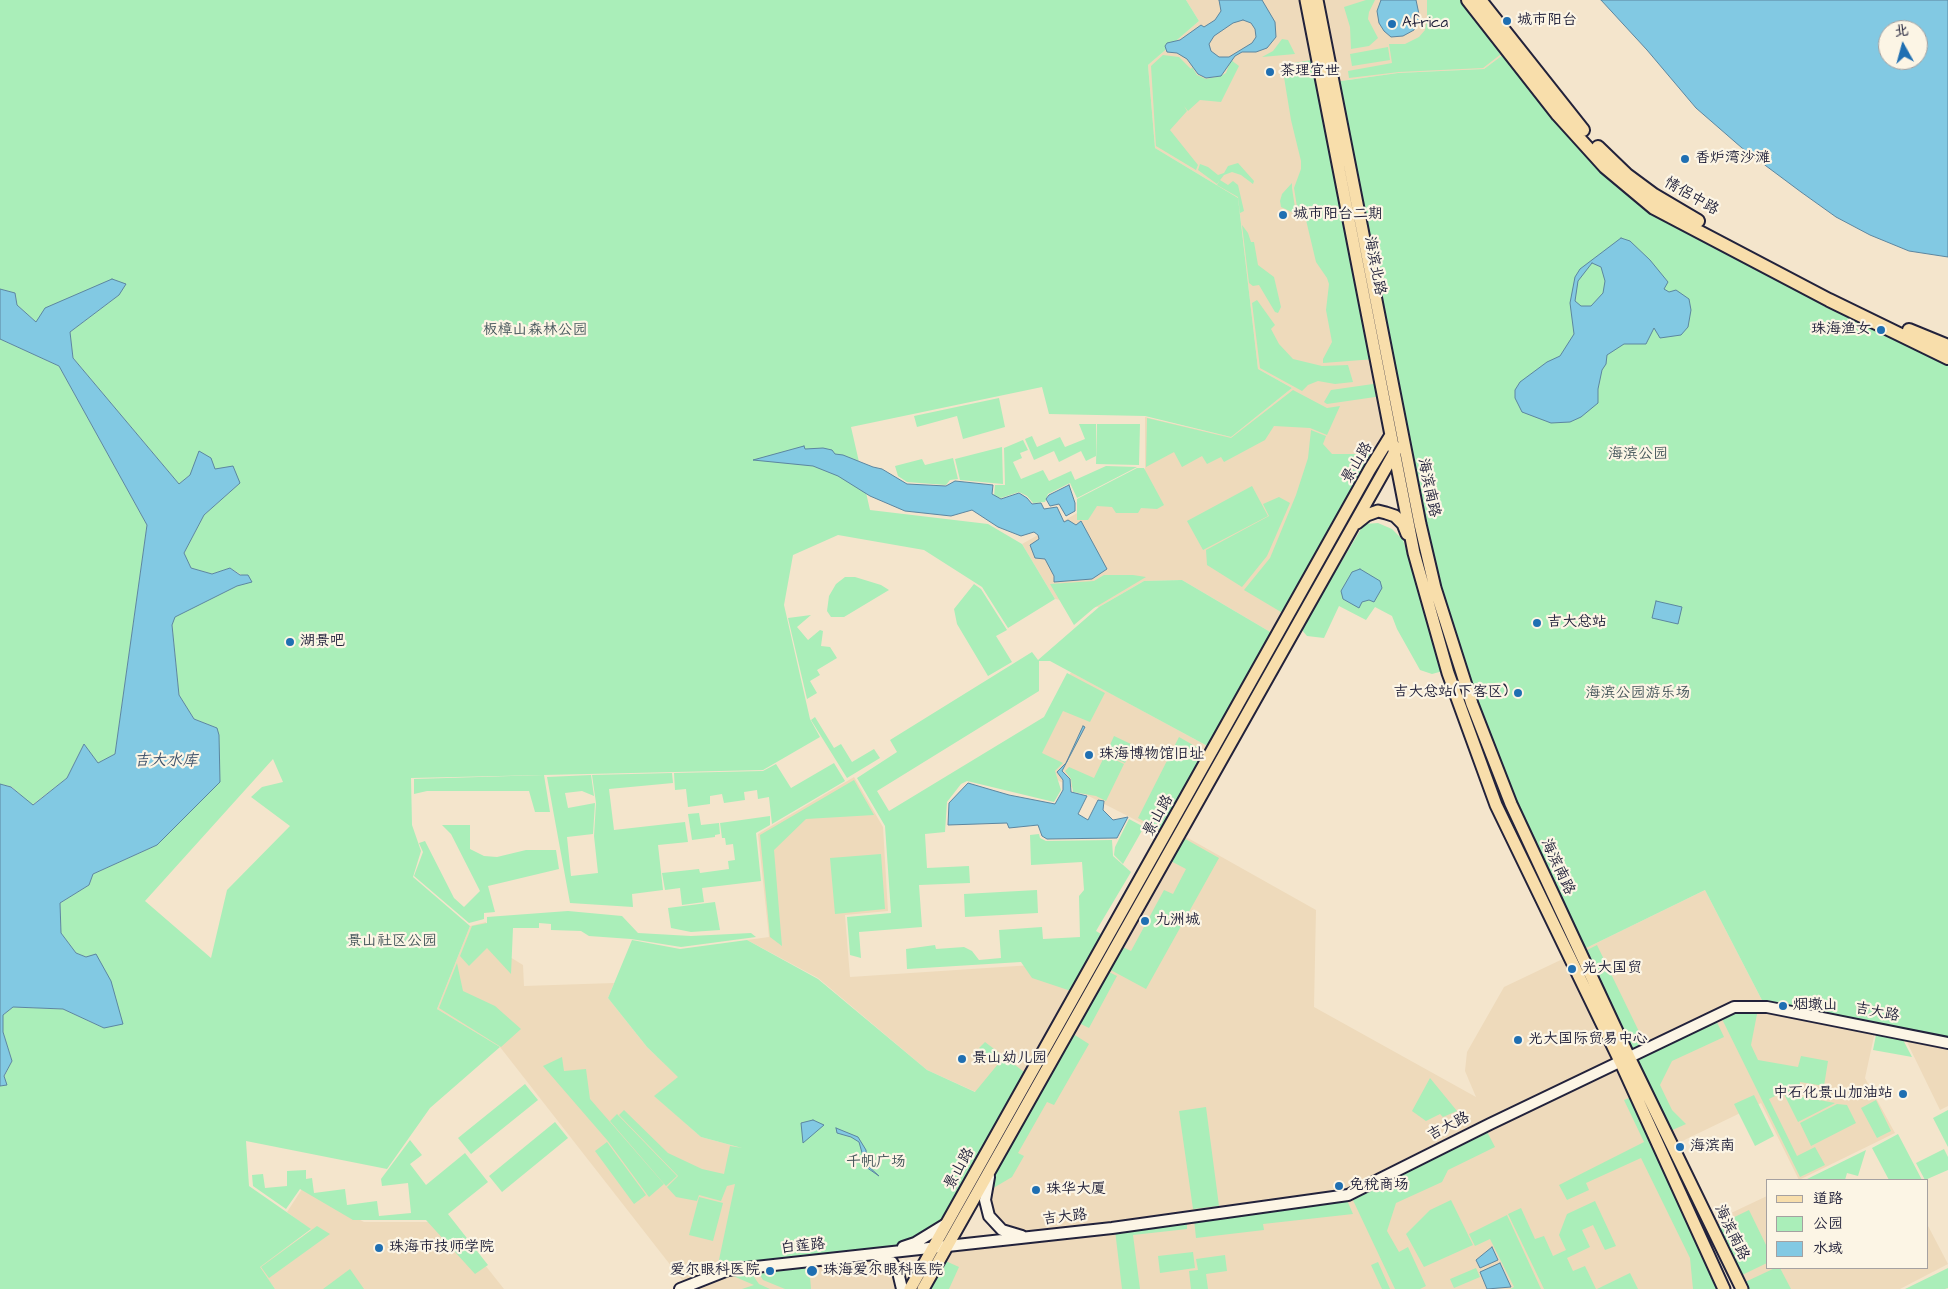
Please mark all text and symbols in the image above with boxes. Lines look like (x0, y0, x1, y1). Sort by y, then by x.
place label: 城市阳台 (1517, 12, 1577, 30)
place label: Africa (1402, 15, 1448, 33)
marker: 城市阳台 (1501, 15, 1513, 27)
marker: Africa (1386, 18, 1398, 30)
north arrow (1878, 20, 1928, 70)
text: 北 (1893, 20, 1909, 42)
place label: 茶理宜世 (1280, 63, 1340, 81)
marker: 茶理宜世 (1264, 66, 1276, 78)
place label: 香炉湾沙滩 (1695, 150, 1770, 168)
marker: 香炉湾沙滩 (1679, 153, 1691, 165)
street label: 情侶中路 (1661, 174, 1721, 220)
place label: 城市阳台二期 (1293, 206, 1383, 224)
marker: 城市阳台二期 (1277, 209, 1289, 221)
street label: 海滨北路 (1359, 235, 1389, 297)
place label: 珠海渔女 (1811, 321, 1871, 339)
park label: 板樟山森林公园 (483, 322, 587, 340)
marker: 珠海渔女 (1875, 324, 1887, 336)
street label: 景山路 (1339, 439, 1377, 487)
park label: 海滨公园 (1608, 446, 1668, 464)
street label: 海滨南路 (1413, 457, 1443, 519)
place label: 吉大总站 (1547, 614, 1607, 632)
marker: 吉大总站 (1531, 617, 1543, 629)
place label: 湖景吧 (300, 633, 345, 651)
marker: 湖景吧 (284, 636, 296, 648)
place label: 吉大总站(下客区) (1393, 684, 1508, 702)
park label: 海滨公园游乐场 (1586, 685, 1690, 703)
marker: 吉大总站(下客区) (1512, 687, 1524, 699)
place label: 珠海博物馆旧址 (1099, 746, 1204, 764)
marker: 珠海博物馆旧址 (1083, 749, 1095, 761)
water label: 吉大水库 (134, 752, 198, 772)
street label: 景山路 (1140, 792, 1178, 840)
street label: 海滨南路 (1536, 836, 1578, 898)
place label: 九洲城 (1155, 912, 1200, 930)
marker: 九洲城 (1139, 915, 1151, 927)
park label: 景山社区公园 (347, 933, 437, 951)
place label: 光大国贸 (1582, 960, 1642, 978)
marker: 光大国贸 (1566, 963, 1578, 975)
place label: 烟墩山 (1793, 997, 1838, 1015)
marker: 烟墩山 (1777, 1000, 1789, 1012)
street label: 吉大路 (1853, 1000, 1901, 1026)
place label: 光大国际贸易中心 (1528, 1031, 1648, 1049)
marker: 光大国际贸易中心 (1512, 1034, 1524, 1046)
place label: 景山幼儿园 (972, 1050, 1047, 1068)
marker: 景山幼儿园 (956, 1053, 968, 1065)
place label: 中石化景山加油站 (1773, 1085, 1893, 1103)
marker: 中石化景山加油站 (1897, 1088, 1909, 1100)
street label: 吉大路 (1425, 1109, 1473, 1145)
place label: 海滨南 (1690, 1138, 1735, 1156)
marker: 海滨南 (1674, 1141, 1686, 1153)
street label: 景山路 (941, 1145, 979, 1193)
park label: 千帆广场 (846, 1154, 906, 1172)
place label: 免税商场 (1349, 1177, 1409, 1195)
legend (1766, 1179, 1928, 1269)
marker: 免税商场 (1333, 1180, 1345, 1192)
place label: 珠华大厦 (1046, 1181, 1106, 1199)
marker: 珠华大厦 (1030, 1184, 1042, 1196)
text: 道路 (1813, 1188, 1843, 1209)
street label: 海滨南路 (1710, 1202, 1752, 1264)
street label: 吉大路 (1042, 1206, 1088, 1230)
text: 公园 (1813, 1213, 1843, 1234)
street label: 白莲路 (780, 1236, 826, 1258)
text: 水域 (1813, 1238, 1843, 1259)
place label: 珠海市技师学院 (389, 1239, 494, 1257)
marker: 珠海市技师学院 (373, 1242, 385, 1254)
place label: 爱尔眼科医院 (670, 1262, 760, 1280)
place label: 珠海爱尔眼科医院 (823, 1262, 943, 1280)
marker: 珠海爱尔眼科医院 (805, 1264, 819, 1278)
marker: 爱尔眼科医院 (764, 1265, 776, 1277)

